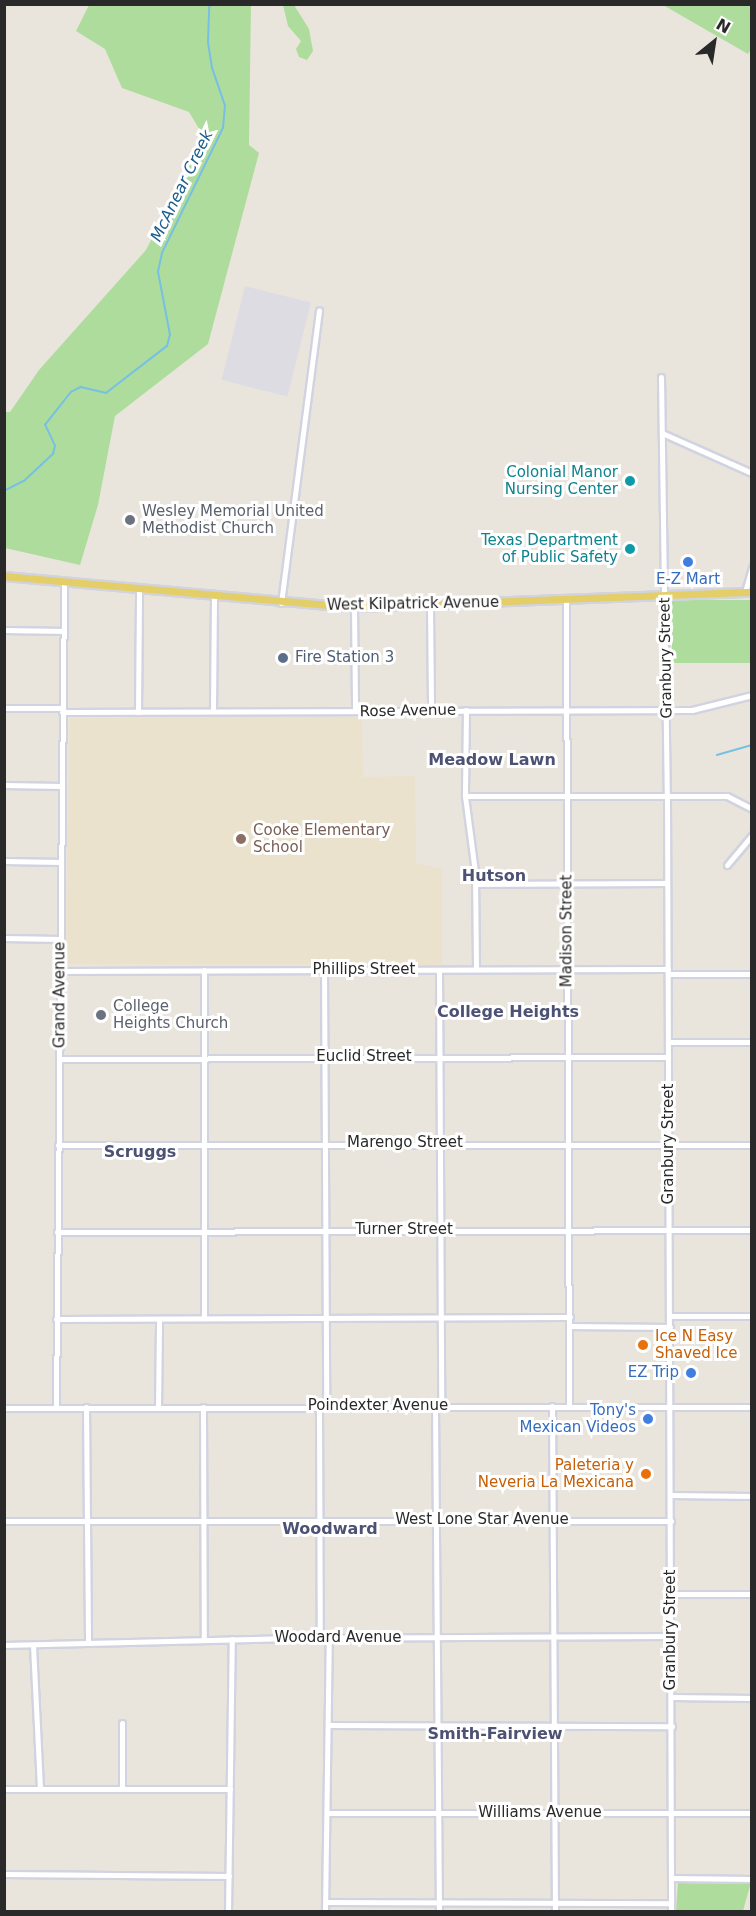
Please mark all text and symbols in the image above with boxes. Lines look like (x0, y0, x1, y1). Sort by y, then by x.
north arrow (684, 12, 744, 72)
text: N (713, 14, 734, 38)
water label: McAnear Creek (147, 127, 217, 245)
place label: Colonial Manor Nursing Center (505, 463, 618, 498)
marker: Colonial Manor Nursing Center (623, 474, 637, 488)
place label: Wesley Memorial United Methodist Church (142, 502, 324, 537)
marker: Wesley Memorial United Methodist Church (123, 513, 137, 527)
place label: Texas Department of Public Safety (481, 531, 618, 566)
marker: Texas Department of Public Safety (623, 542, 637, 556)
marker: E-Z Mart (681, 555, 695, 569)
place label: E-Z Mart (656, 571, 720, 589)
street label: West Kilpatrick Avenue (327, 593, 499, 615)
street label: Granbury Street (656, 597, 676, 719)
place label: Fire Station 3 (295, 649, 394, 667)
marker: Fire Station 3 (276, 651, 290, 665)
street label: Rose Avenue (360, 701, 456, 721)
district label: Meadow Lawn (428, 750, 556, 770)
place label: Cooke Elementary School (253, 821, 390, 856)
marker: Cooke Elementary School (234, 832, 248, 846)
district label: Hutson (462, 866, 526, 886)
street label: Madison Street (558, 875, 576, 987)
street label: Grand Avenue (51, 942, 69, 1048)
street label: Phillips Street (313, 961, 415, 979)
place label: College Heights Church (113, 997, 228, 1032)
district label: College Heights (437, 1002, 579, 1022)
marker: College Heights Church (94, 1008, 108, 1022)
street label: Euclid Street (316, 1048, 412, 1066)
street label: Granbury Street (660, 1084, 678, 1204)
street label: Marengo Street (347, 1134, 463, 1152)
district label: Scruggs (104, 1142, 176, 1162)
street label: Turner Street (355, 1221, 453, 1239)
place label: Ice N Easy Shaved Ice (655, 1327, 738, 1362)
marker: Ice N Easy Shaved Ice (636, 1338, 650, 1352)
place label: EZ Trip (628, 1364, 679, 1382)
marker: EZ Trip (684, 1366, 698, 1380)
street label: Poindexter Avenue (308, 1397, 448, 1415)
place label: Tony's Mexican Videos (519, 1401, 636, 1436)
marker: Tony's Mexican Videos (641, 1412, 655, 1426)
place label: Paleteria y Neveria La Mexicana (478, 1456, 634, 1491)
marker: Paleteria y Neveria La Mexicana (639, 1467, 653, 1481)
street label: West Lone Star Avenue (395, 1511, 569, 1529)
district label: Woodward (282, 1519, 378, 1539)
street label: Granbury Street (662, 1570, 680, 1690)
street label: Woodard Avenue (275, 1629, 401, 1647)
district label: Smith-Fairview (427, 1724, 563, 1744)
street label: Williams Avenue (478, 1804, 602, 1822)

